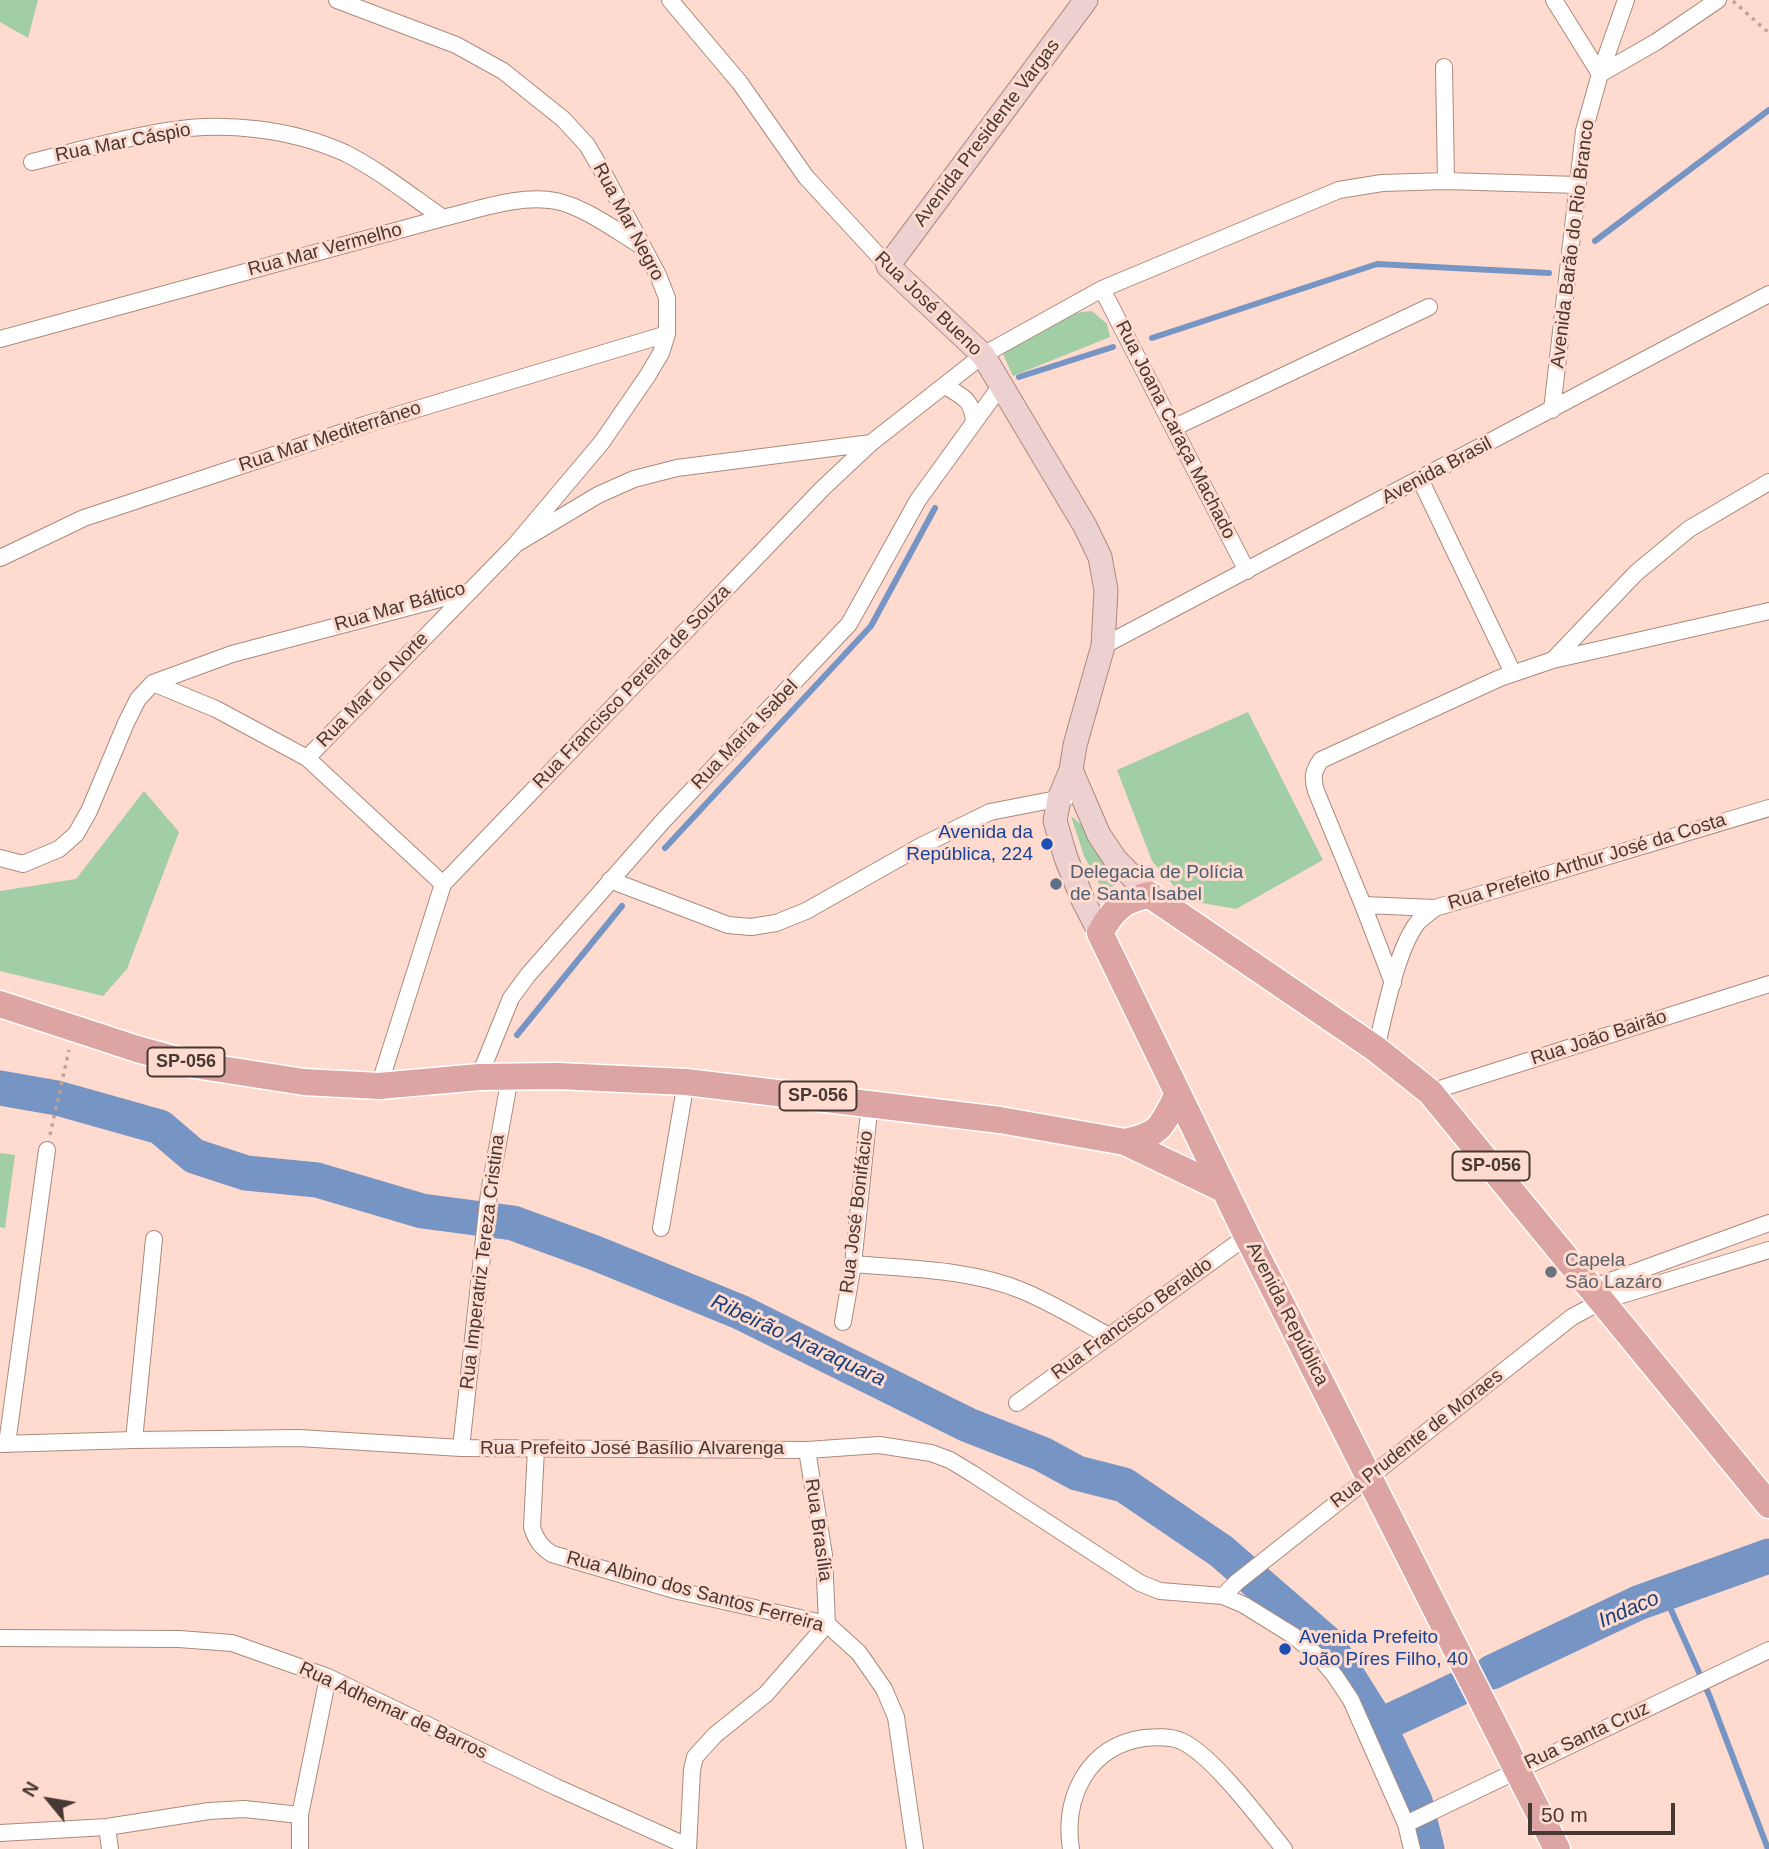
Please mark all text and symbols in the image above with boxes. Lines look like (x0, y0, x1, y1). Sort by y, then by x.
street label: Avenida Presidente Vargas (909, 35, 1065, 231)
street label: Rua Mar Cáspio (53, 119, 193, 167)
street label: Avenida Barão do Rio Branco (1546, 119, 1600, 369)
street label: Rua Mar Negro (587, 159, 669, 285)
street label: Rua Mar Vermelho (246, 218, 404, 282)
street label: Rua José Bueno (870, 247, 986, 361)
street label: Rua Joana Caraça Machado (1110, 317, 1240, 543)
street label: Rua Mar Mediterrâneo (236, 397, 424, 477)
street label: Avenida Brasil (1378, 433, 1496, 509)
street label: Rua Mar Báltico (332, 577, 468, 637)
street label: Rua Francisco Pereira de Souza (528, 580, 736, 794)
street label: Rua Mar do Norte (312, 628, 434, 752)
street label: Rua Maria Isabel (687, 675, 803, 795)
street label: Rua Prefeito Arthur José da Costa (1445, 809, 1729, 915)
place label: Avenida da República, 224 (906, 822, 1033, 866)
marker: Avenida da República, 224 (1039, 836, 1055, 852)
place label: Delegacia de Polícia de Santa Isabel (1070, 862, 1243, 906)
marker: Delegacia de Polícia de Santa Isabel (1048, 876, 1064, 892)
street label: Rua João Bairão (1528, 1005, 1670, 1071)
road number: SP-056 (148, 1048, 224, 1077)
road number: SP-056 (780, 1082, 856, 1111)
street label: Rua José Bonifácio (836, 1129, 878, 1295)
street label: Rua Imperatriz Tereza Cristina (456, 1133, 510, 1391)
road number: SP-056 (1452, 1152, 1530, 1181)
street label: Avenida República (1241, 1238, 1333, 1390)
place label: Capela São Lazáro (1565, 1250, 1662, 1294)
street label: Rua Francisco Beraldo (1047, 1253, 1217, 1385)
marker: Capela São Lazáro (1543, 1264, 1559, 1280)
water label: Ribeirão Araraquara (707, 1290, 889, 1392)
street label: Rua Prudente de Moraes (1326, 1365, 1508, 1513)
street label: Rua Prefeito José Basílio Alvarenga (480, 1438, 784, 1460)
street label: Rua Brasília (800, 1477, 836, 1583)
street label: Rua Albino dos Santos Ferreira (564, 1547, 826, 1637)
water label: Indaco (1595, 1586, 1663, 1634)
place label: Avenida Prefeito João Píres Filho, 40 (1299, 1627, 1468, 1671)
marker: Avenida Prefeito João Píres Filho, 40 (1277, 1641, 1293, 1657)
street label: Rua Adhemar de Barros (295, 1657, 491, 1765)
street label: Rua Santa Cruz (1521, 1697, 1653, 1775)
north arrow (14, 1765, 84, 1835)
text: N (18, 1778, 43, 1800)
scale bar (1531, 1790, 1678, 1834)
text: 50 m (1541, 1803, 1588, 1826)

